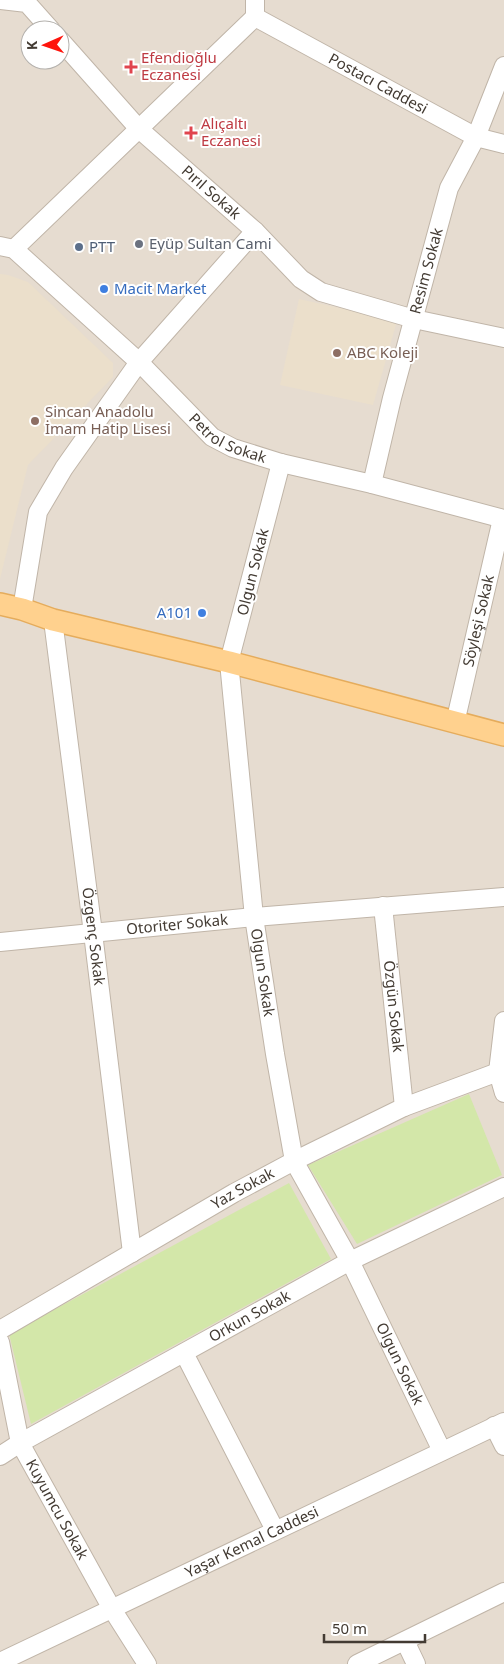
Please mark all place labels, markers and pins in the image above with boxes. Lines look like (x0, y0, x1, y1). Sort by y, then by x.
place label: Efendioğlu Eczanesi (141, 47, 217, 84)
marker: Efendioğlu Eczanesi (125, 61, 137, 73)
place label: Alıçaltı Eczanesi (201, 113, 261, 150)
marker: Alıçaltı Eczanesi (185, 127, 197, 139)
place label: Eyüp Sultan Cami (149, 233, 272, 253)
place label: PTT (89, 236, 116, 256)
marker: Eyüp Sultan Cami (133, 238, 145, 250)
marker: PTT (73, 241, 85, 253)
place label: Macit Market (114, 278, 207, 298)
marker: Macit Market (98, 283, 110, 295)
place label: ABC Koleji (347, 342, 418, 362)
marker: ABC Koleji (331, 347, 343, 359)
place label: Sincan Anadolu İmam Hatip Lisesi (45, 401, 171, 438)
marker: Sincan Anadolu İmam Hatip Lisesi (29, 415, 41, 427)
place label: A101 (157, 602, 192, 622)
marker: A101 (196, 607, 208, 619)

